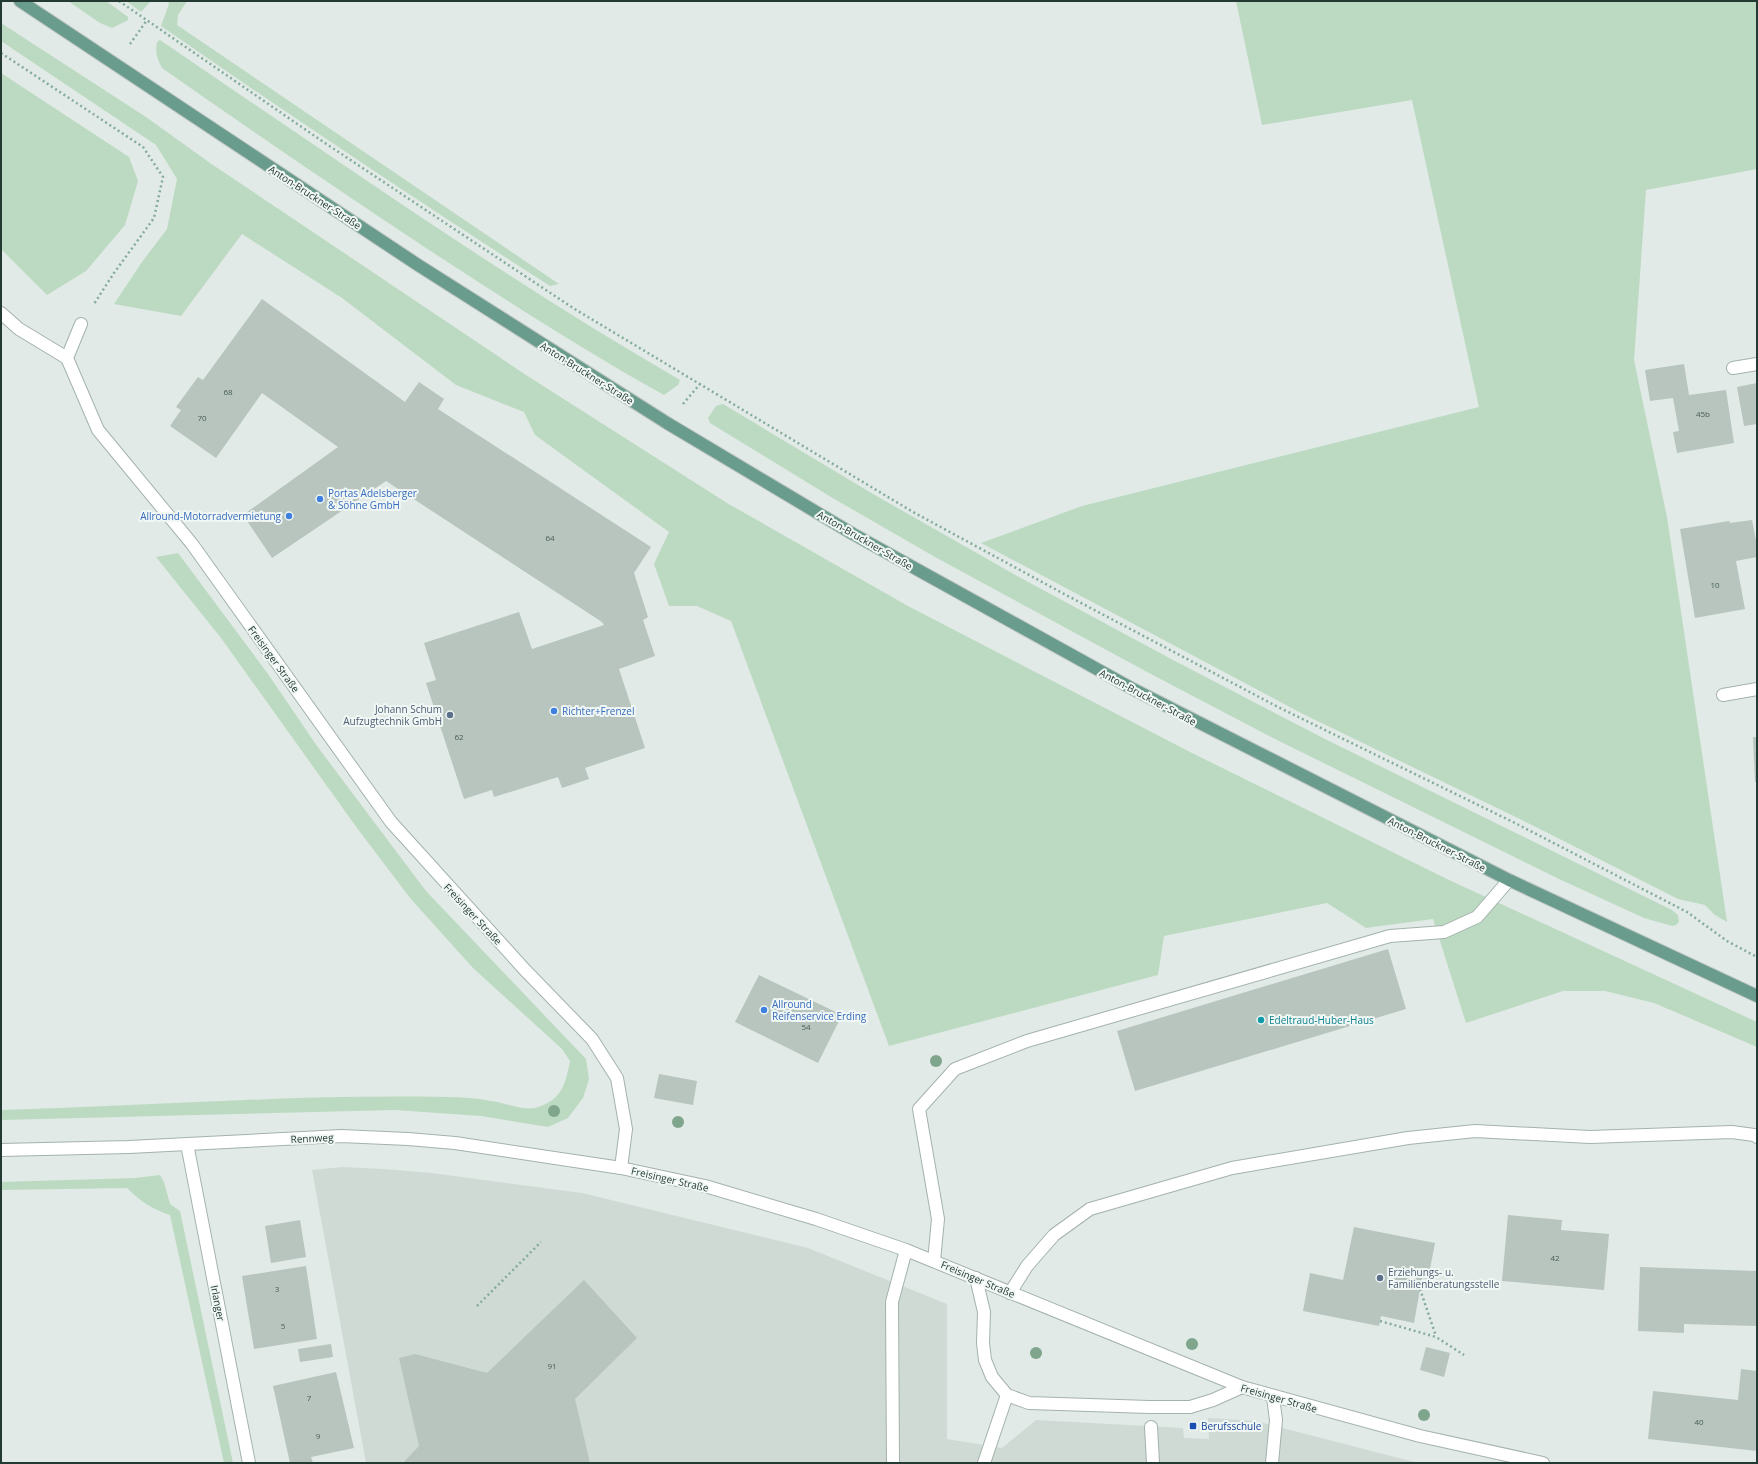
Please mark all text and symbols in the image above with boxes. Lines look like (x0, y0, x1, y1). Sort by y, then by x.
street label: Anton-Bruckner-Straße (266, 162, 364, 232)
street label: Anton-Bruckner-Straße (538, 339, 637, 408)
house number: 68 (223, 386, 233, 397)
house number: 45b (1696, 408, 1710, 419)
house number: 70 (197, 412, 207, 423)
place label: Portas Adelsberger & Söhne GmbH (328, 486, 417, 512)
marker: Portas Adelsberger & Söhne GmbH (315, 494, 325, 504)
street label: Anton-Bruckner-Straße (815, 507, 915, 573)
place label: Allround-Motorradvermietung (140, 509, 282, 523)
marker: Allround-Motorradvermietung (284, 511, 294, 521)
house number: 64 (545, 532, 555, 543)
house number: 10 (1710, 579, 1720, 590)
street label: Freisinger Straße (245, 623, 303, 695)
street label: Anton-Bruckner-Straße (1097, 666, 1199, 729)
place label: Johann Schum Aufzugtechnik GmbH (343, 702, 442, 728)
place label: Richter+Frenzel (562, 704, 634, 718)
marker: Richter+Frenzel (549, 706, 559, 716)
marker: Johann Schum Aufzugtechnik GmbH (445, 710, 455, 720)
house number: 62 (454, 731, 464, 742)
street label: Anton-Bruckner-Straße (1386, 813, 1488, 875)
street label: Freisinger Straße (441, 880, 505, 948)
place label: Allround Reifenservice Erding (772, 997, 867, 1023)
marker: Allround Reifenservice Erding (759, 1005, 769, 1015)
place label: Edeltraud-Huber-Haus (1269, 1013, 1374, 1027)
marker: Edeltraud-Huber-Haus (1256, 1015, 1266, 1025)
house number: 54 (801, 1021, 811, 1032)
street label: Rennweg (290, 1130, 334, 1146)
street label: Freisinger Straße (630, 1163, 710, 1195)
house number: 42 (1550, 1252, 1560, 1263)
street label: Freisinger Straße (939, 1257, 1017, 1301)
place label: Erziehungs- u. Familienberatungsstelle (1388, 1265, 1500, 1291)
marker: Erziehungs- u. Familienberatungsstelle (1375, 1273, 1385, 1283)
house number: 3 (275, 1283, 280, 1294)
street label: Irlanger (208, 1284, 228, 1322)
house number: 5 (281, 1320, 286, 1331)
house number: 91 (547, 1360, 557, 1371)
street label: Freisinger Straße (1239, 1380, 1319, 1416)
house number: 7 (307, 1392, 312, 1403)
house number: 40 (1694, 1416, 1704, 1427)
place label: Berufsschule (1201, 1419, 1262, 1433)
marker: Berufsschule (1188, 1421, 1198, 1431)
house number: 9 (316, 1430, 321, 1441)

